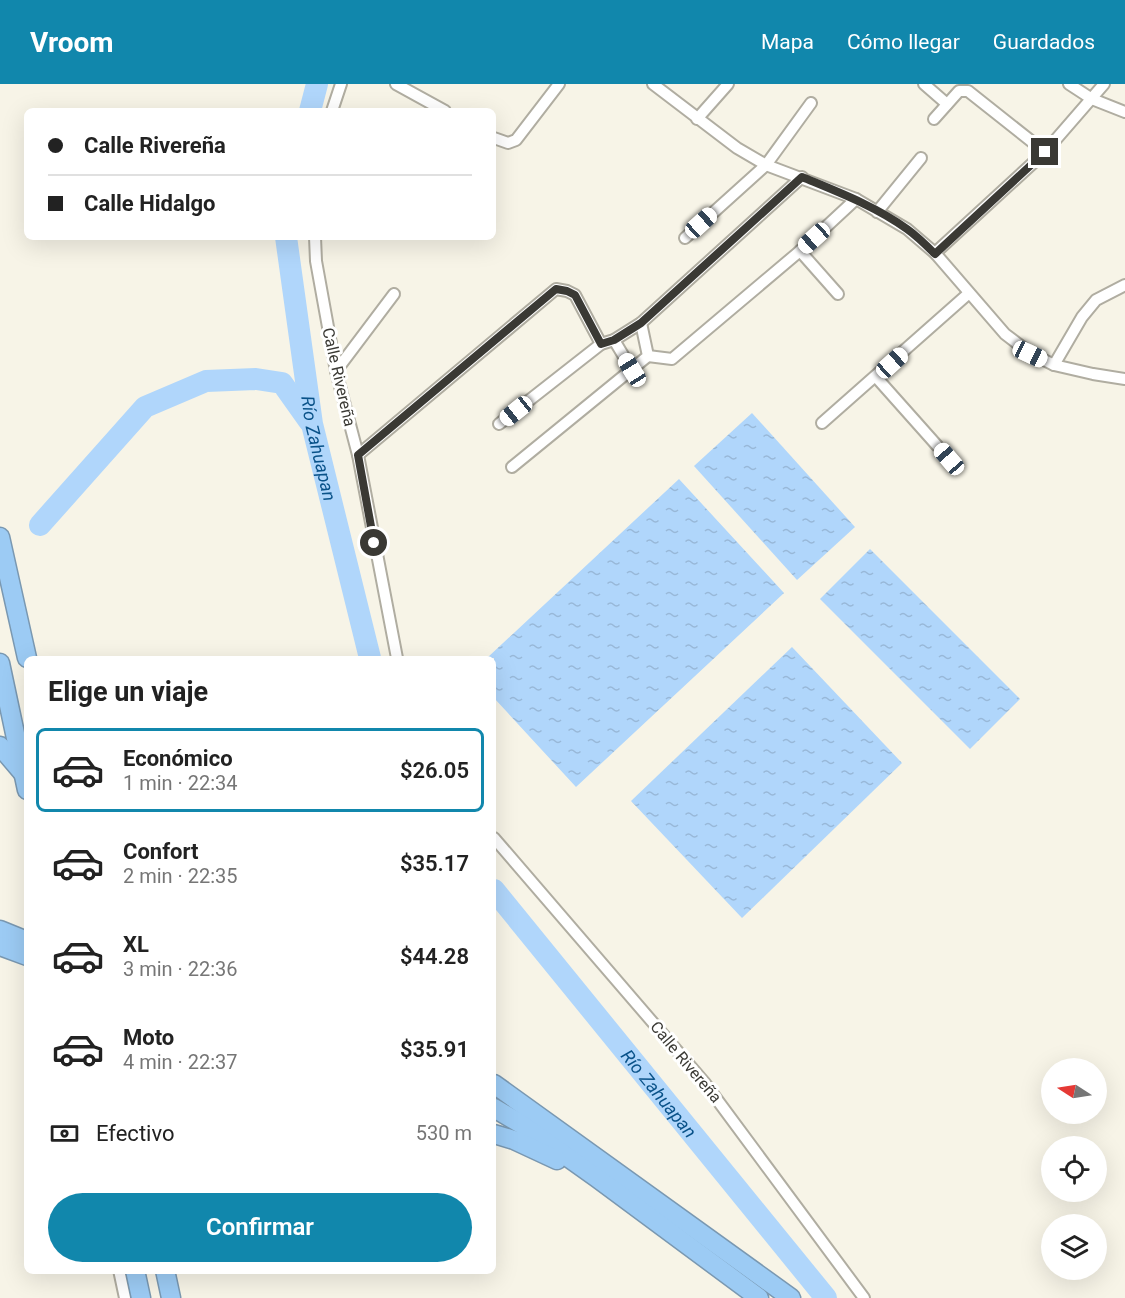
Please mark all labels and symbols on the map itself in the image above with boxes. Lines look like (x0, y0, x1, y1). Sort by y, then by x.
route end (1031, 138, 1058, 165)
car (682, 204, 720, 242)
car (795, 219, 833, 257)
street label: Calle Rivereña (318, 326, 360, 428)
car (1010, 338, 1050, 370)
car (873, 344, 911, 382)
car (615, 350, 649, 390)
car (496, 393, 536, 429)
water label: Río Zahuapan (298, 394, 341, 503)
car (930, 440, 968, 478)
route start (360, 529, 387, 556)
street label: Calle Rivereña (646, 1017, 726, 1107)
water label: Río Zahuapan (617, 1045, 701, 1141)
north arrow (1041, 1058, 1107, 1124)

